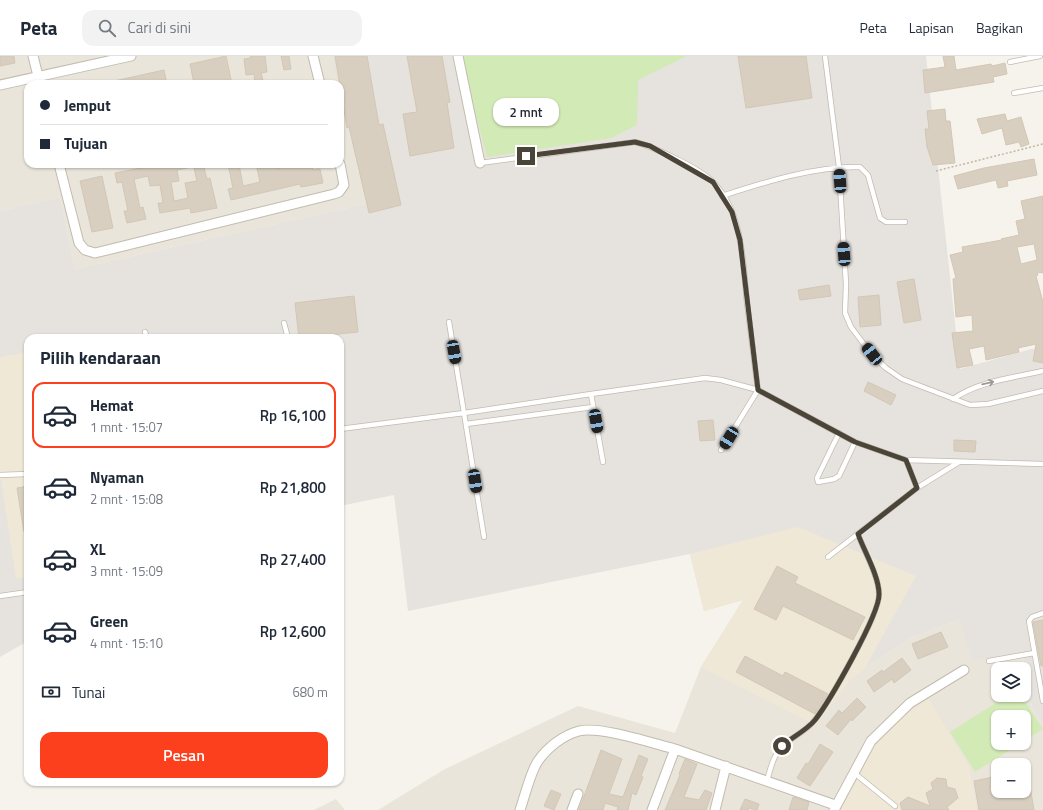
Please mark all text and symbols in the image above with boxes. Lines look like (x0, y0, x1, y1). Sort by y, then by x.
search box (82, 10, 362, 46)
text: Peta (20, 13, 58, 42)
text: Cari di sini (128, 16, 191, 39)
icon: search (96, 17, 118, 39)
text: Peta (859, 17, 887, 38)
text: Lapisan (909, 17, 954, 38)
text: Bagikan (976, 17, 1023, 38)
text: Jemput (64, 94, 111, 117)
callout: 2 mnt (493, 98, 559, 126)
text: 2 mnt (510, 102, 542, 122)
text: Tujuan (64, 132, 108, 155)
route end (517, 147, 535, 165)
car (833, 169, 847, 193)
car (837, 242, 851, 266)
car (446, 339, 462, 365)
car (860, 341, 884, 367)
text: Pilih kendaraan (40, 344, 161, 371)
one-way arrow (982, 379, 995, 387)
text: Hemat (90, 394, 133, 417)
icon: car (42, 397, 78, 433)
text: Rp 16,100 (260, 404, 326, 427)
car (588, 408, 604, 434)
text: 1 mnt · 15:07 (90, 417, 163, 437)
car (718, 425, 740, 451)
text: Nyaman (90, 466, 144, 489)
car (467, 468, 483, 494)
icon: car (42, 469, 78, 505)
text: Rp 21,800 (260, 476, 326, 499)
text: 2 mnt · 15:08 (90, 489, 163, 509)
text: XL (90, 538, 106, 561)
icon: car (42, 541, 78, 577)
text: Rp 27,400 (260, 548, 326, 571)
text: 3 mnt · 15:09 (90, 561, 163, 581)
text: Green (90, 610, 128, 633)
icon: car (42, 613, 78, 649)
text: Rp 12,600 (260, 620, 326, 643)
text: 4 mnt · 15:10 (90, 633, 163, 653)
map controls (991, 662, 1031, 798)
button: layers (991, 662, 1031, 702)
icon: cash (40, 681, 62, 703)
text: Tunai (72, 681, 105, 704)
text: 680 m (292, 682, 328, 702)
button: + (991, 710, 1031, 750)
button: Pesan (40, 732, 328, 778)
route start (773, 737, 791, 755)
button: − (991, 758, 1031, 798)

